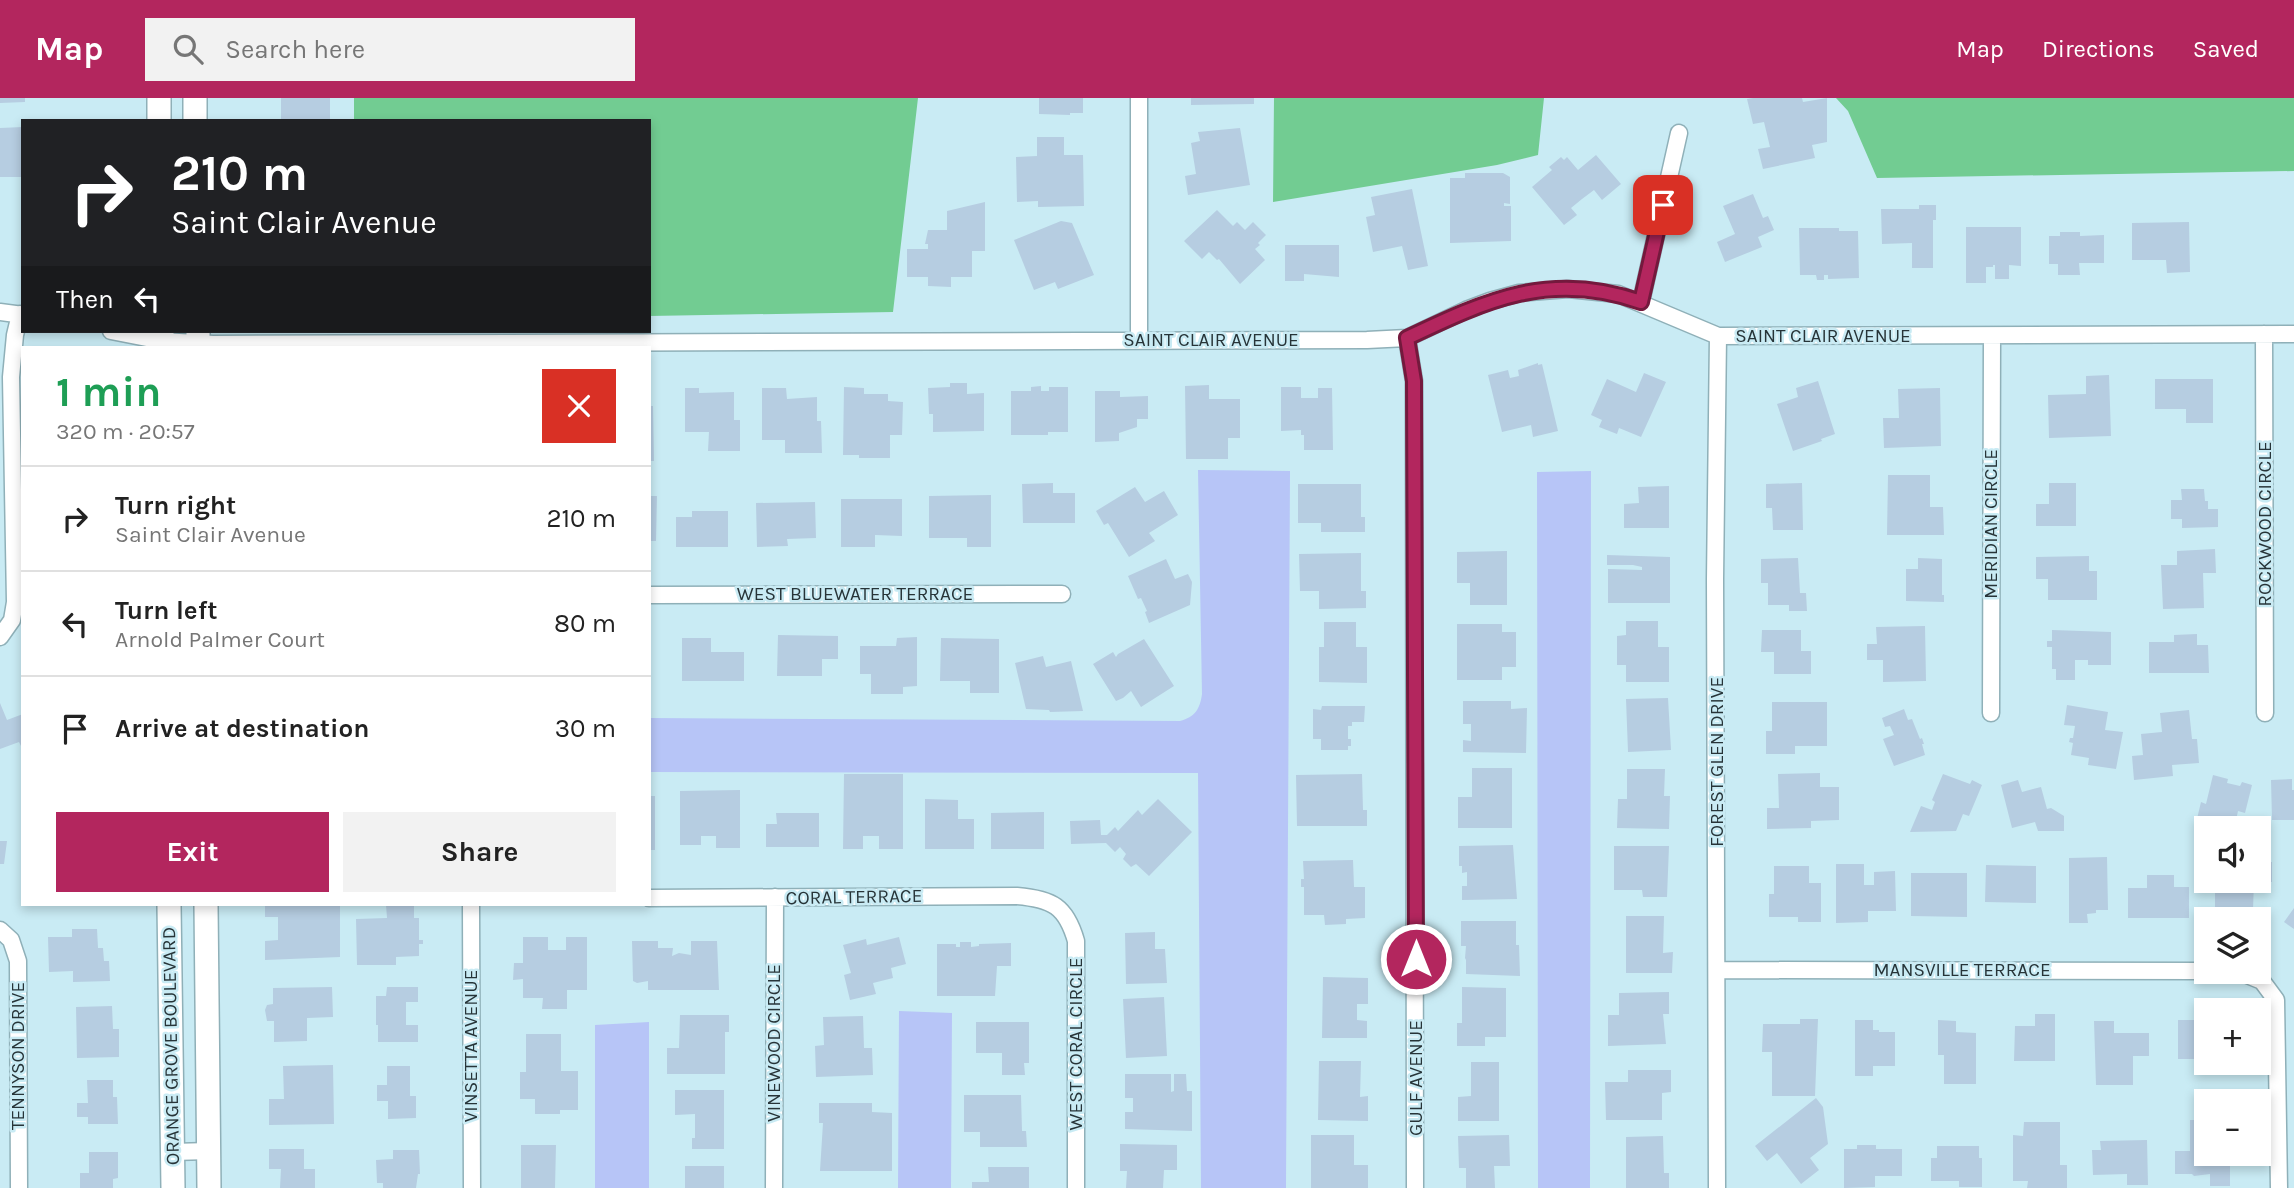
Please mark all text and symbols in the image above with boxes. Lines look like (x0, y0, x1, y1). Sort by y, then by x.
search box (145, 18, 635, 81)
text: Map (35, 30, 103, 68)
icon: search (169, 30, 207, 68)
text: Search here (225, 34, 365, 65)
text: Map (1956, 35, 2004, 63)
text: Directions (2042, 35, 2155, 63)
text: Saved (2193, 35, 2259, 63)
text: 210 m (171, 145, 308, 202)
icon: right (56, 147, 147, 238)
pin (1633, 175, 1693, 235)
icon: arrive (1644, 186, 1682, 224)
text: Saint Clair Avenue (171, 204, 437, 241)
icon: left (128, 280, 166, 318)
text: Then (56, 284, 114, 315)
street label: SAINT CLAIR AVENUE (1735, 325, 1911, 347)
street label: SAINT CLAIR AVENUE (1123, 329, 1299, 351)
text: 1 min (56, 367, 161, 417)
button: close (542, 369, 616, 443)
text: 320 m · 20:57 (56, 418, 195, 445)
street label: ROCKWOOD CIRCLE (2254, 441, 2276, 607)
street label: MERIDIAN CIRCLE (1980, 449, 2002, 599)
text: Turn right (115, 490, 236, 521)
icon: right (56, 500, 94, 538)
text: 210 m (546, 503, 616, 534)
text: Saint Clair Avenue (115, 521, 306, 548)
street label: WEST BLUEWATER TERRACE (737, 583, 973, 605)
text: Turn left (115, 595, 217, 626)
icon: left (56, 605, 94, 643)
text: 80 m (554, 608, 616, 639)
text: Arnold Palmer Court (115, 626, 325, 653)
street label: FOREST GLEN DRIVE (1706, 677, 1728, 847)
icon: arrive (56, 710, 94, 748)
text: Arrive at destination (115, 713, 369, 744)
text: 30 m (555, 713, 616, 744)
button: Exit (56, 812, 329, 892)
button: Share (343, 812, 616, 892)
map controls (2194, 816, 2271, 1166)
button: sound (2194, 816, 2271, 893)
street label: CORAL TERRACE (786, 885, 922, 909)
button: layers (2194, 907, 2271, 984)
position arrow (1379, 922, 1453, 996)
street label: ORANGE GROVE BOULEVARD (158, 927, 184, 1165)
street label: WEST CORAL CIRCLE (1065, 958, 1087, 1130)
street label: MANSVILLE TERRACE (1873, 959, 2051, 981)
street label: VINEWOOD CIRCLE (763, 964, 785, 1122)
street label: VINSETTA AVENUE (460, 970, 482, 1122)
street label: TENNYSON DRIVE (7, 982, 29, 1130)
button: + (2194, 998, 2271, 1075)
street label: GULF AVENUE (1405, 1020, 1427, 1136)
button: − (2194, 1089, 2271, 1166)

